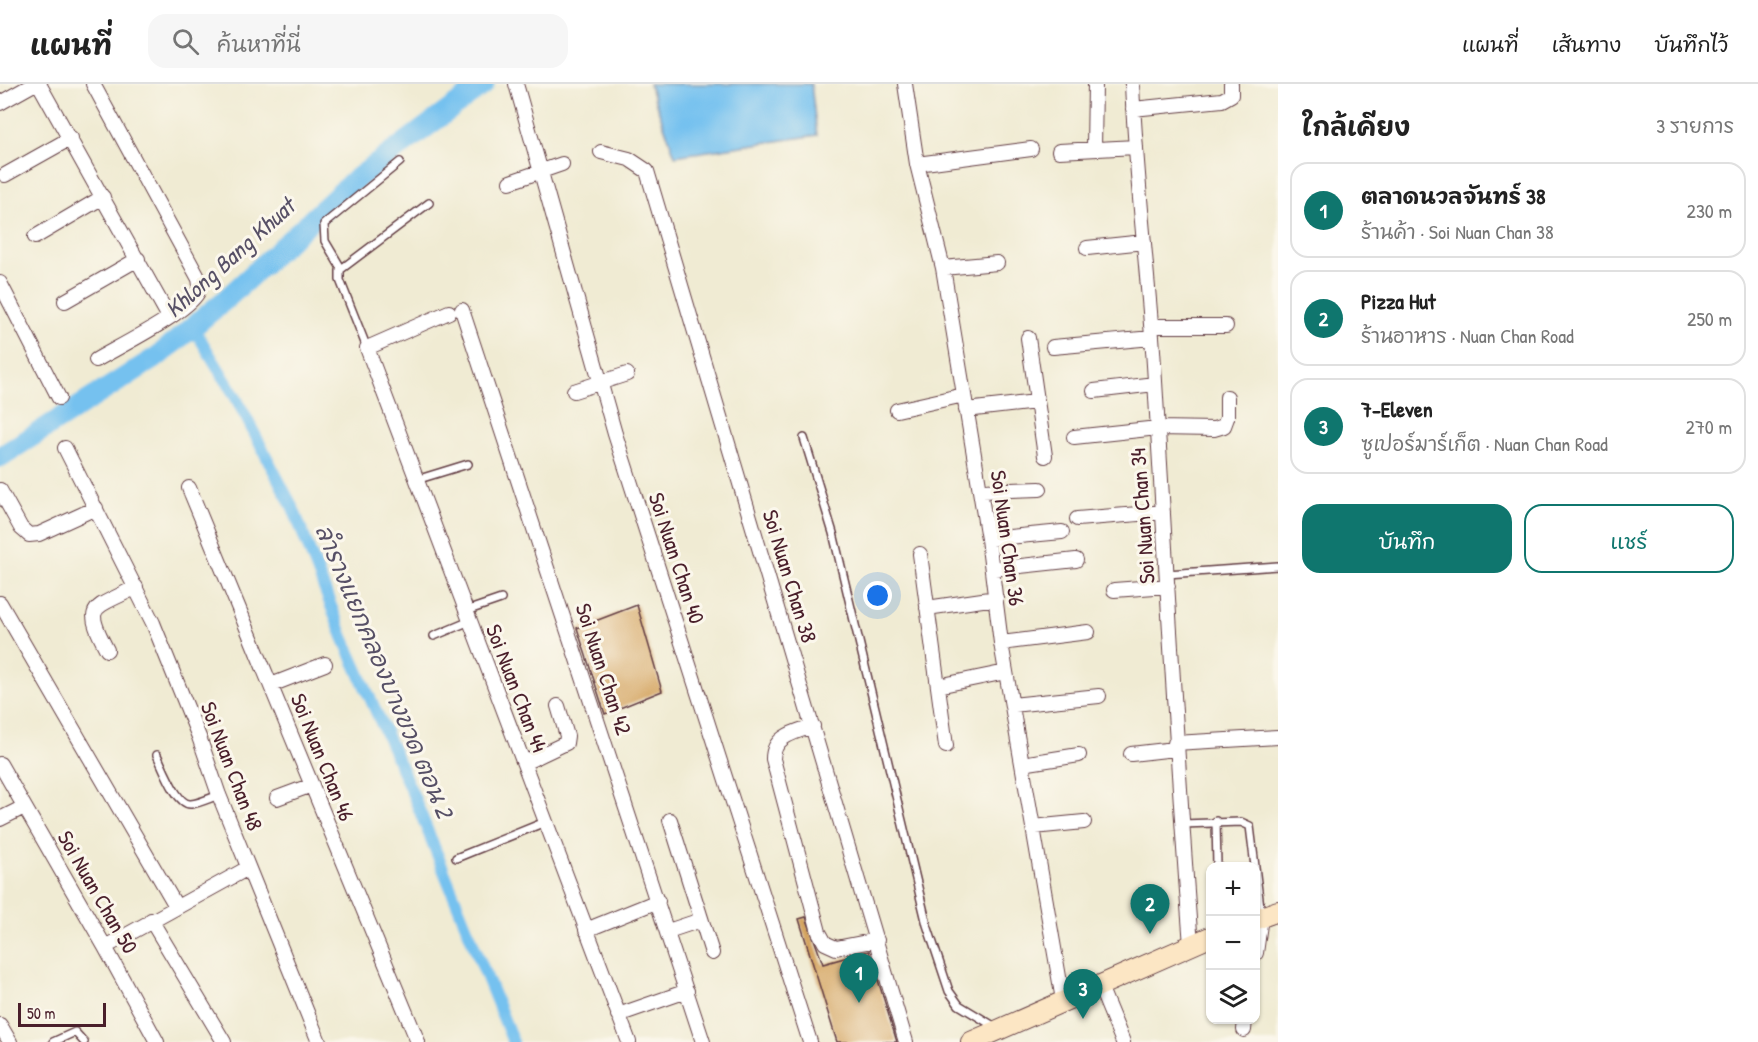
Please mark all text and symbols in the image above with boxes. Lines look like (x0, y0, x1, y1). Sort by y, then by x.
search box (148, 14, 568, 68)
icon: search (169, 25, 202, 58)
text: แผนที่ (30, 26, 112, 64)
text: ค้นหาที่นี่ (217, 29, 301, 59)
text: แผนที่ (1462, 30, 1519, 59)
text: เส้นทาง (1552, 30, 1621, 59)
text: บันทึกไว้ (1654, 30, 1728, 59)
text: ใกล้เคียง (1302, 109, 1410, 144)
text: 3 รายการ (1656, 112, 1734, 139)
text: ตลาดนวลจันทร์ 38 (1361, 181, 1546, 211)
water label: Khlong Bang Khuat (158, 188, 305, 325)
text: 1 (1320, 197, 1327, 224)
text: 230 m (1687, 197, 1732, 224)
text: ร้านค้า · Soi Nuan Chan 38 (1361, 218, 1554, 245)
text: Pizza Hut (1361, 286, 1436, 316)
text: 2 (1319, 305, 1328, 332)
text: 250 m (1687, 305, 1732, 332)
text: ร้านอาหาร · Nuan Chan Road (1361, 322, 1574, 349)
text: 7-Eleven (1361, 394, 1433, 424)
text: 3 (1319, 413, 1328, 440)
text: 270 m (1686, 413, 1732, 440)
text: ซูเปอร์มาร์เก็ต · Nuan Chan Road (1361, 430, 1608, 457)
street label: Soi Nuan Chan 34 (1122, 447, 1162, 585)
street label: Soi Nuan Chan 36 (984, 468, 1032, 608)
street label: Soi Nuan Chan 40 (642, 489, 712, 627)
button: บันทึก (1302, 504, 1512, 573)
button: แชร์ (1524, 504, 1734, 573)
street label: Soi Nuan Chan 38 (756, 506, 824, 646)
water label: ลำรางแยกคลองบางขวด ตอน 2 (309, 519, 462, 825)
your location (863, 581, 892, 610)
street label: Soi Nuan Chan 42 (569, 599, 640, 739)
street label: Soi Nuan Chan 44 (479, 620, 555, 756)
street label: Soi Nuan Chan 46 (284, 689, 362, 825)
street label: Soi Nuan Chan 48 (194, 697, 270, 835)
street label: Soi Nuan Chan 50 (51, 825, 145, 959)
map controls (1206, 862, 1260, 1024)
button: + (1206, 862, 1260, 916)
pin: 2 (1130, 884, 1170, 934)
button: − (1206, 916, 1260, 970)
pin: 1 (840, 954, 878, 1003)
pin: 3 (1064, 970, 1102, 1019)
button: layers (1206, 970, 1260, 1024)
scale bar (18, 1000, 106, 1028)
text: 50 m (27, 1002, 56, 1024)

